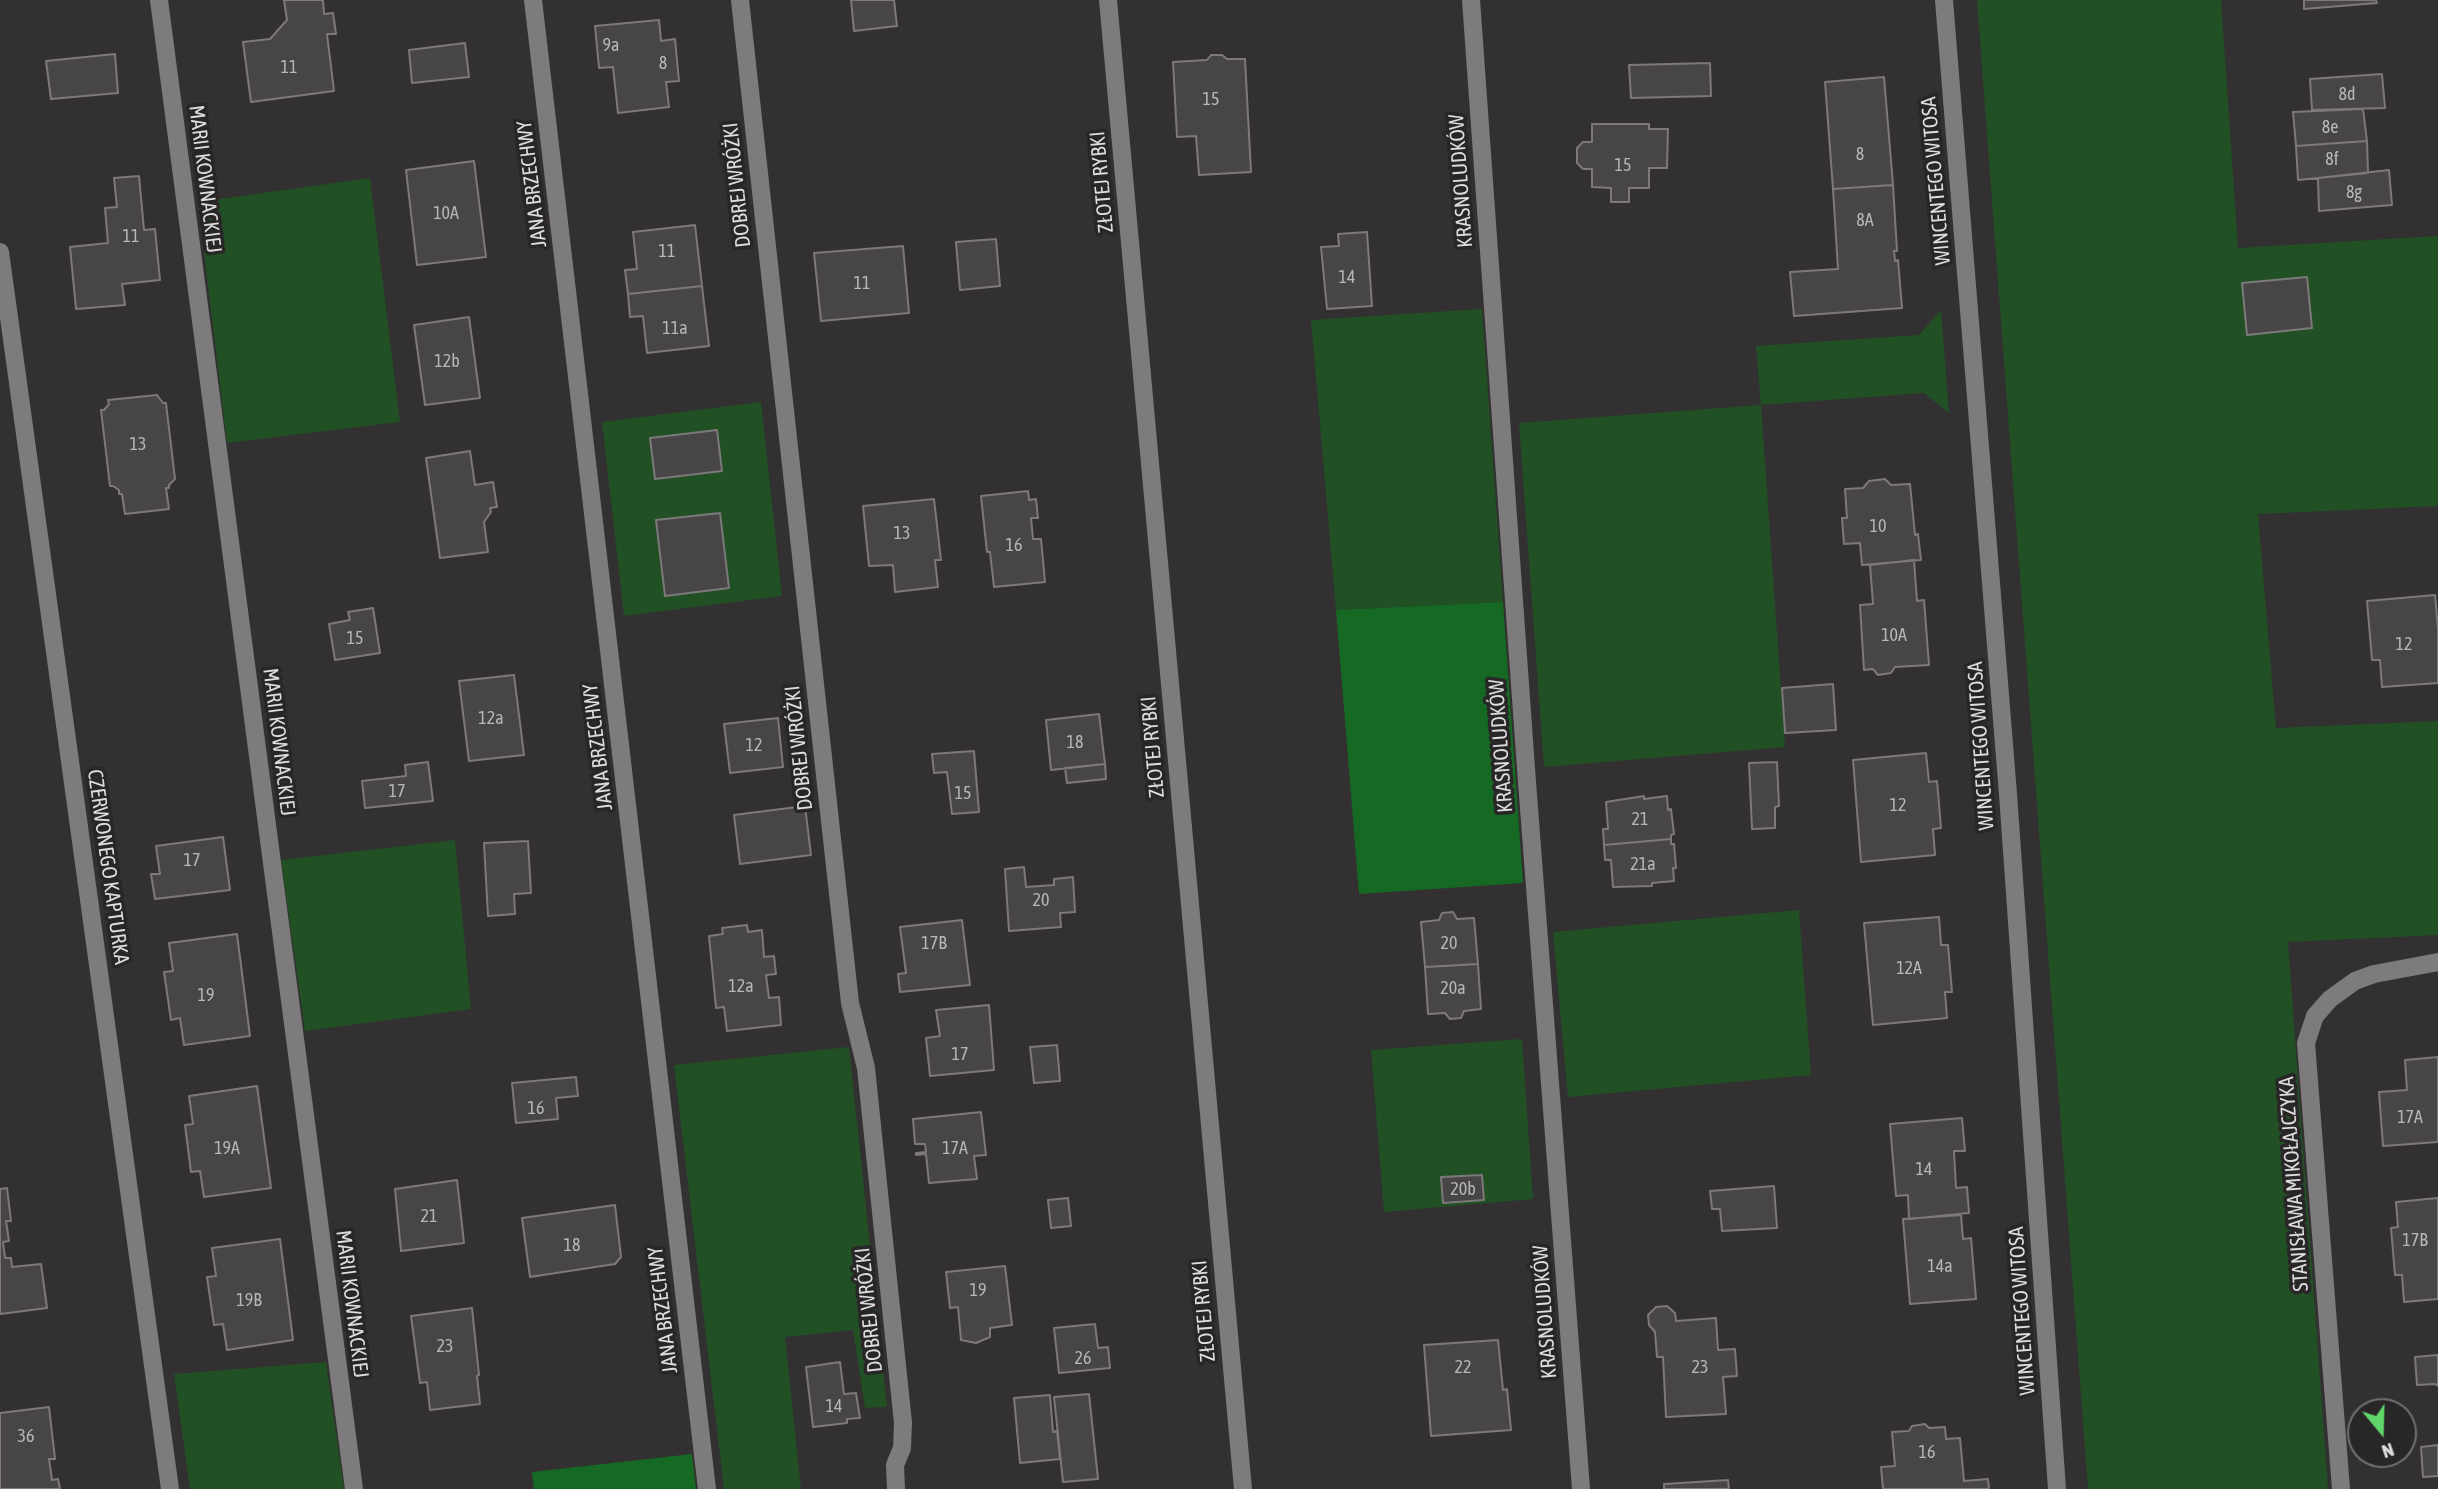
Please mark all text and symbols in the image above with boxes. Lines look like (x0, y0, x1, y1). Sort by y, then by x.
house number: 9a (603, 34, 619, 56)
house number: 8 (659, 52, 667, 74)
house number: 11 (281, 56, 297, 78)
house number: 8d (2339, 83, 2355, 105)
house number: 15 (1203, 88, 1219, 110)
street label: WINCENTEGO WITOSA (1916, 96, 1956, 266)
street label: MARII KOWNACKIEJ (183, 104, 227, 254)
street label: KRASNOLUDKÓW (1444, 113, 1478, 249)
house number: 8e (2322, 116, 2338, 138)
street label: JANA BRZECHWY (512, 119, 552, 249)
street label: DOBREJ WRÓŻKI (718, 121, 756, 249)
street label: ZŁOTEJ RYBKI (1085, 130, 1119, 234)
house number: 8 (1856, 143, 1864, 165)
house number: 8f (2325, 148, 2339, 170)
house number: 15 (1615, 154, 1631, 176)
house number: 8g (2346, 181, 2362, 203)
house number: 10A (433, 202, 459, 224)
house number: 8A (1856, 209, 1874, 231)
house number: 11 (123, 225, 139, 247)
house number: 11 (659, 240, 675, 262)
house number: 14 (1339, 266, 1355, 288)
house number: 11 (854, 272, 870, 294)
house number: 11a (662, 317, 688, 339)
house number: 12b (434, 350, 460, 372)
house number: 13 (130, 433, 146, 455)
house number: 10 (1870, 515, 1886, 537)
house number: 13 (894, 522, 910, 544)
house number: 16 (1006, 534, 1022, 556)
house number: 10A (1881, 624, 1907, 646)
house number: 15 (347, 627, 363, 649)
house number: 12 (2396, 633, 2412, 655)
street label: WINCENTEGO WITOSA (1963, 661, 1999, 831)
street label: MARII KOWNACKIEJ (257, 667, 301, 817)
street label: KRASNOLUDKÓW (1484, 678, 1518, 814)
street label: JANA BRZECHWY (578, 682, 618, 812)
street label: DOBREJ WRÓŻKI (780, 684, 818, 812)
street label: ZŁOTEJ RYBKI (1136, 695, 1170, 799)
house number: 12a (478, 707, 504, 729)
house number: 18 (1067, 731, 1083, 753)
house number: 12 (746, 734, 762, 756)
street label: CZERWONEGO KAPTURKA (82, 768, 134, 966)
house number: 17 (389, 780, 405, 802)
house number: 15 (955, 782, 971, 804)
house number: 12 (1890, 794, 1906, 816)
house number: 21 (1632, 808, 1648, 830)
house number: 17 (184, 849, 200, 871)
house number: 21a (1630, 853, 1656, 875)
house number: 20 (1033, 889, 1049, 911)
house number: 17B (921, 932, 947, 954)
house number: 20 (1441, 932, 1457, 954)
house number: 12A (1896, 957, 1922, 979)
house number: 12a (728, 975, 754, 997)
house number: 20a (1440, 977, 1466, 999)
house number: 19 (198, 984, 214, 1006)
house number: 17 (952, 1043, 968, 1065)
street label: STANISŁAWA MIKOŁAJCZYKA (2274, 1076, 2314, 1292)
house number: 16 (528, 1097, 544, 1119)
house number: 17A (2397, 1106, 2423, 1128)
house number: 19A (214, 1137, 240, 1159)
house number: 17A (942, 1137, 968, 1159)
house number: 14 (1916, 1158, 1932, 1180)
house number: 20b (1450, 1178, 1476, 1200)
house number: 21 (421, 1205, 437, 1227)
street label: WINCENTEGO WITOSA (2004, 1226, 2040, 1396)
street label: MARII KOWNACKIEJ (330, 1229, 374, 1379)
house number: 17B (2402, 1229, 2428, 1251)
house number: 18 (564, 1234, 580, 1256)
street label: KRASNOLUDKÓW (1528, 1244, 1562, 1380)
street label: JANA BRZECHWY (643, 1245, 683, 1375)
street label: DOBREJ WRÓŻKI (850, 1246, 888, 1374)
house number: 14a (1927, 1255, 1953, 1277)
street label: ZŁOTEJ RYBKI (1187, 1259, 1221, 1363)
house number: 19 (970, 1279, 986, 1301)
house number: 19B (236, 1289, 262, 1311)
house number: 23 (437, 1335, 453, 1357)
house number: 26 (1075, 1347, 1091, 1369)
house number: 22 (1455, 1356, 1471, 1378)
house number: 23 (1692, 1356, 1708, 1378)
house number: 14 (826, 1395, 842, 1417)
north arrow (2347, 1398, 2417, 1468)
house number: 36 (18, 1425, 34, 1447)
text: N (2379, 1439, 2397, 1463)
house number: 16 (1919, 1441, 1935, 1463)

